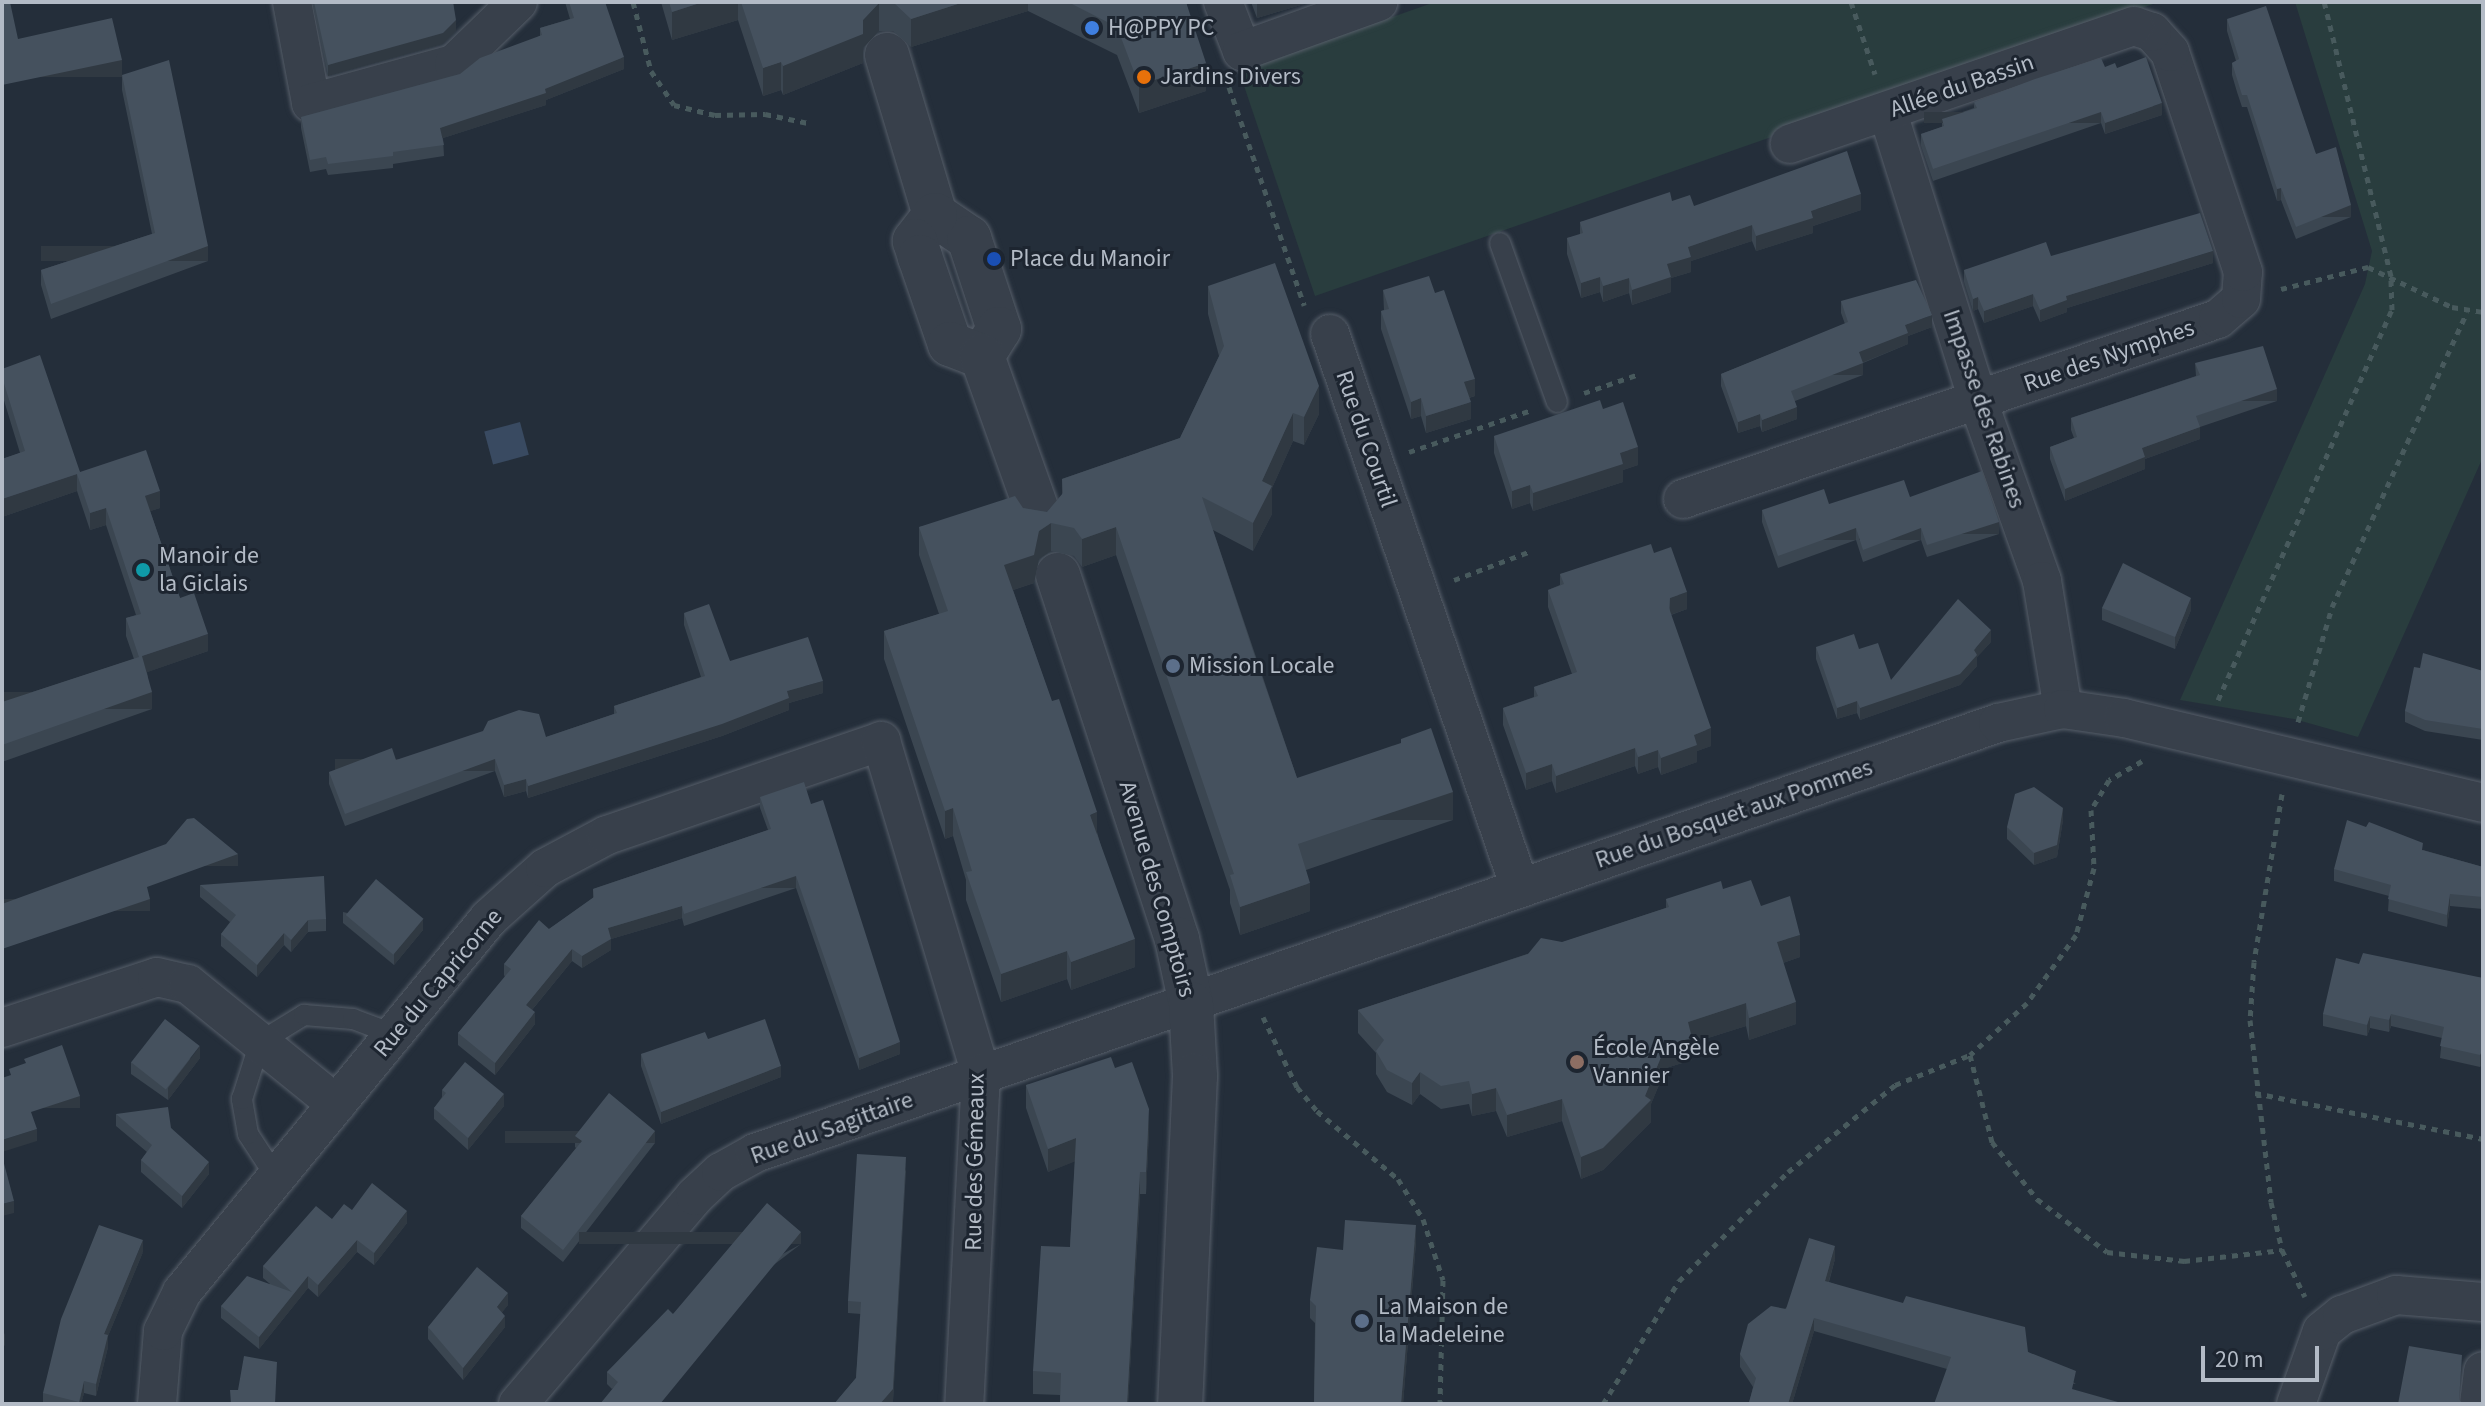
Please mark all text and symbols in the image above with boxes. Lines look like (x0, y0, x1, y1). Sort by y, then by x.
place label: H@PPY PC (1108, 14, 1214, 42)
marker: H@PPY PC (1083, 19, 1101, 37)
street label: Allée du Bassin (1886, 48, 2038, 124)
place label: Jardins Divers (1160, 63, 1301, 91)
marker: Jardins Divers (1135, 68, 1153, 86)
place label: Place du Manoir (1010, 245, 1170, 273)
marker: Place du Manoir (985, 250, 1003, 268)
street label: Impasse des Rabines (1937, 306, 2031, 512)
street label: Rue des Nymphes (2020, 313, 2198, 399)
street label: Rue du Courtil (1329, 367, 1403, 511)
place label: Manoir de la Giclais (159, 542, 259, 598)
marker: Manoir de la Giclais (134, 561, 152, 579)
place label: Mission Locale (1189, 652, 1335, 680)
marker: Mission Locale (1164, 657, 1182, 675)
street label: Rue du Bosquet aux Pommes (1592, 753, 1876, 875)
street label: Avenue des Comptoirs (1112, 778, 1202, 1000)
street label: Rue du Capricorne (368, 903, 508, 1063)
place label: École Angèle Vannier (1593, 1034, 1720, 1090)
marker: École Angèle Vannier (1568, 1053, 1586, 1071)
street label: Rue des Gémeaux (959, 1073, 991, 1251)
street label: Rue du Sagittaire (747, 1085, 917, 1171)
place label: La Maison de la Madeleine (1378, 1293, 1508, 1349)
marker: La Maison de la Madeleine (1353, 1312, 1371, 1330)
scale bar (2205, 1330, 2323, 1380)
text: 20 m (2215, 1342, 2264, 1377)

